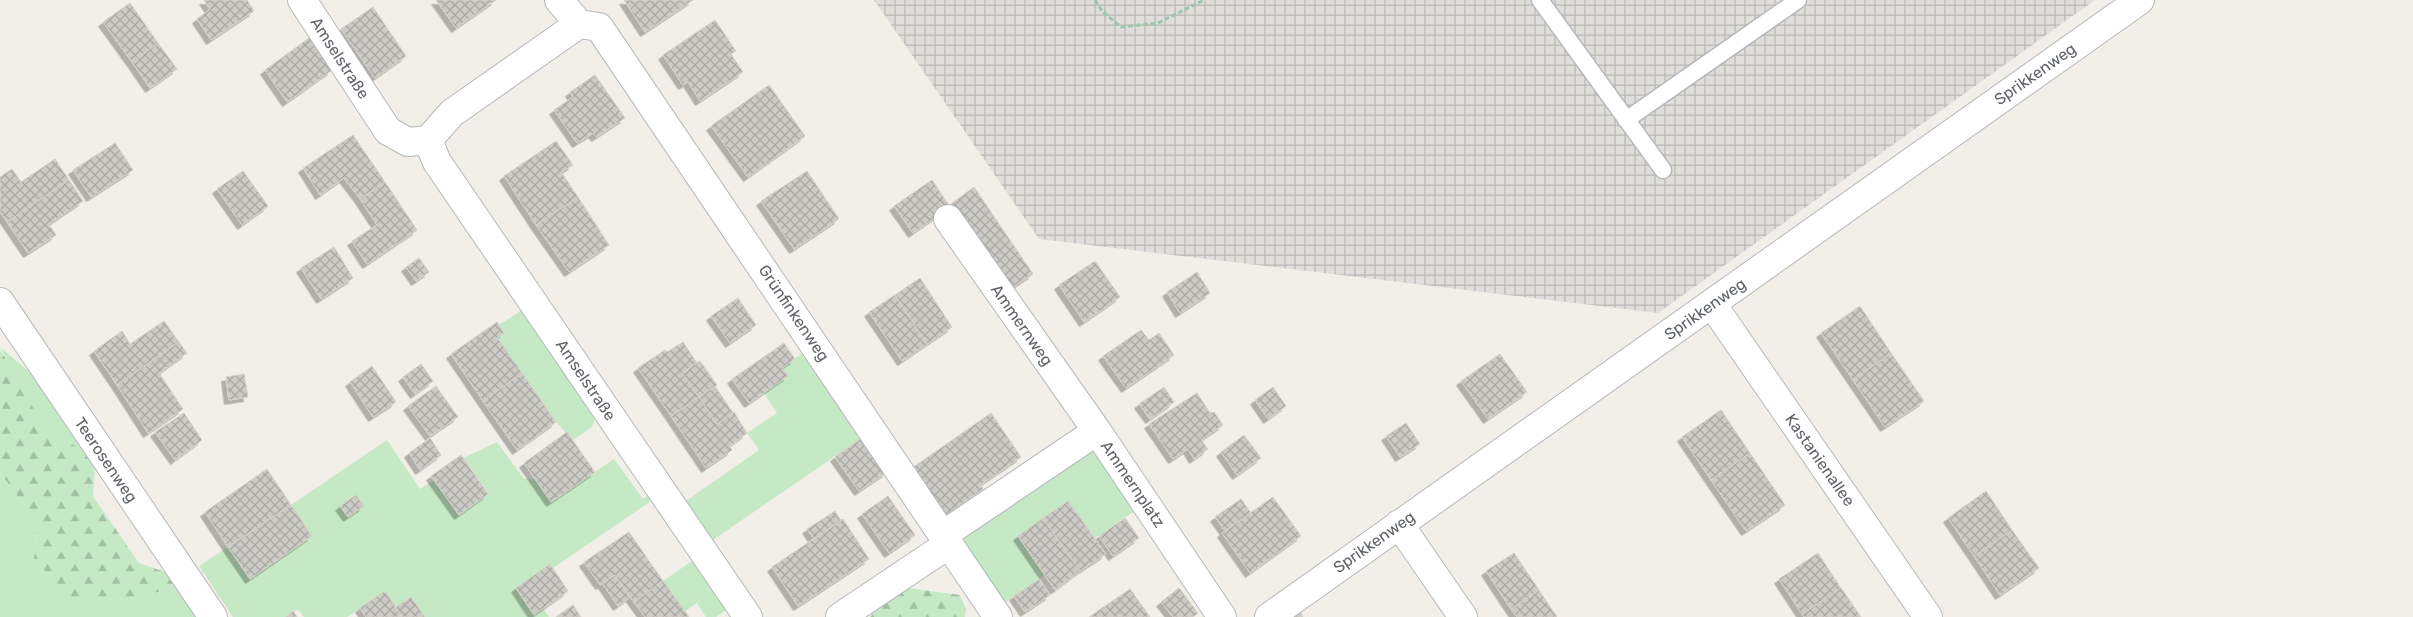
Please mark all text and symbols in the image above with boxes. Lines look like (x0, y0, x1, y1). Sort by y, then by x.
street label: Amselstraße (307, 14, 373, 102)
street label: Sprikkenweg (1991, 39, 2079, 109)
street label: Grünfinkenweg (755, 261, 833, 365)
street label: Sprikkenweg (1661, 274, 1749, 344)
street label: Ammernweg (987, 281, 1057, 369)
street label: Amselstraße (552, 336, 620, 424)
street label: Kastanienallee (1781, 410, 1859, 510)
street label: Teerosenweg (71, 414, 141, 506)
street label: Ammernplatz (1097, 437, 1169, 531)
street label: Sprikkenweg (1330, 507, 1418, 577)

